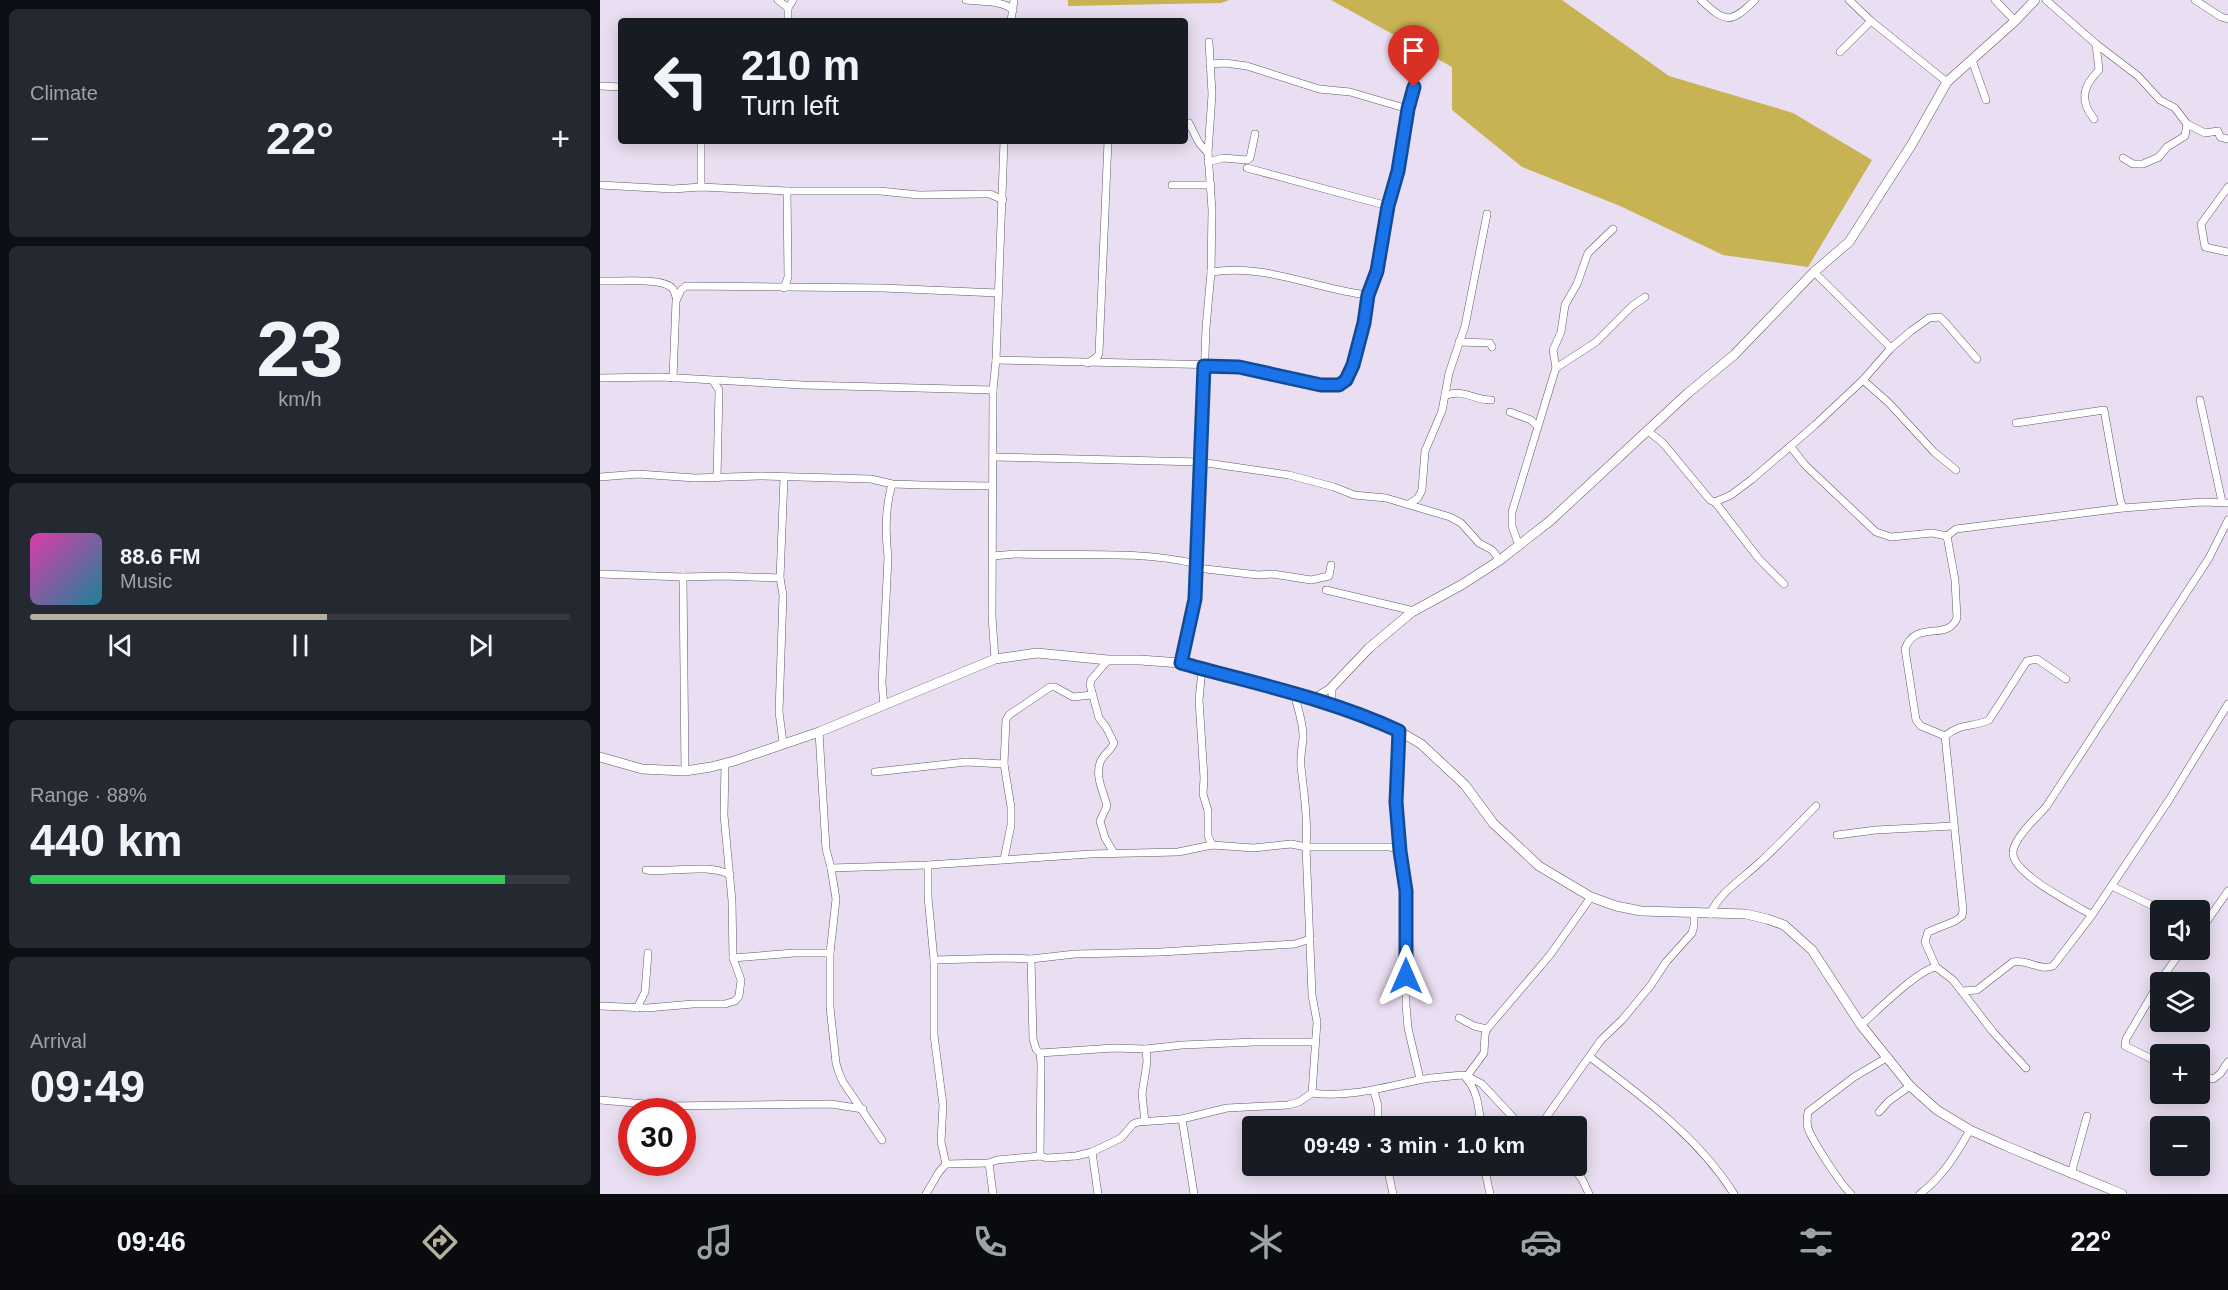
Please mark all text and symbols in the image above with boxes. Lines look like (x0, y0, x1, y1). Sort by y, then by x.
pin (1388, 25, 1439, 87)
icon: arrive (1397, 34, 1430, 67)
icon: left (642, 42, 720, 120)
text: 210 m (741, 42, 860, 89)
text: Climate (30, 82, 98, 104)
text: Turn left (741, 91, 839, 121)
text: 22° (266, 113, 334, 164)
text: − (30, 120, 49, 157)
text: + (551, 120, 570, 157)
text: 23 (257, 305, 343, 393)
text: km/h (278, 388, 322, 410)
text: 88.6 FM (120, 544, 201, 569)
text: Music (120, 570, 172, 592)
icon: previous (104, 629, 137, 662)
icon: pause (284, 629, 317, 662)
icon: next (464, 629, 497, 662)
text: Range · 88% (30, 784, 147, 806)
text: 440 km (30, 815, 183, 866)
map controls (2150, 900, 2210, 1176)
button: sound (2150, 900, 2210, 960)
position arrow (1374, 944, 1438, 1008)
button: layers (2150, 972, 2210, 1032)
text: Arrival (30, 1030, 87, 1052)
button: + (2150, 1044, 2210, 1104)
text: 09:49 (30, 1061, 145, 1112)
speed limit sign: 30 (618, 1098, 696, 1176)
button: − (2150, 1116, 2210, 1176)
text: 09:49 · 3 min · 1.0 km (1304, 1133, 1525, 1158)
icon: directions (419, 1221, 461, 1263)
icon: music (694, 1221, 736, 1263)
icon: phone (969, 1221, 1011, 1263)
icon: climate (1245, 1221, 1287, 1263)
icon: car (1520, 1221, 1562, 1263)
icon: filters (1795, 1221, 1837, 1263)
text: 09:46 (117, 1227, 186, 1257)
text: 22° (2070, 1227, 2111, 1257)

